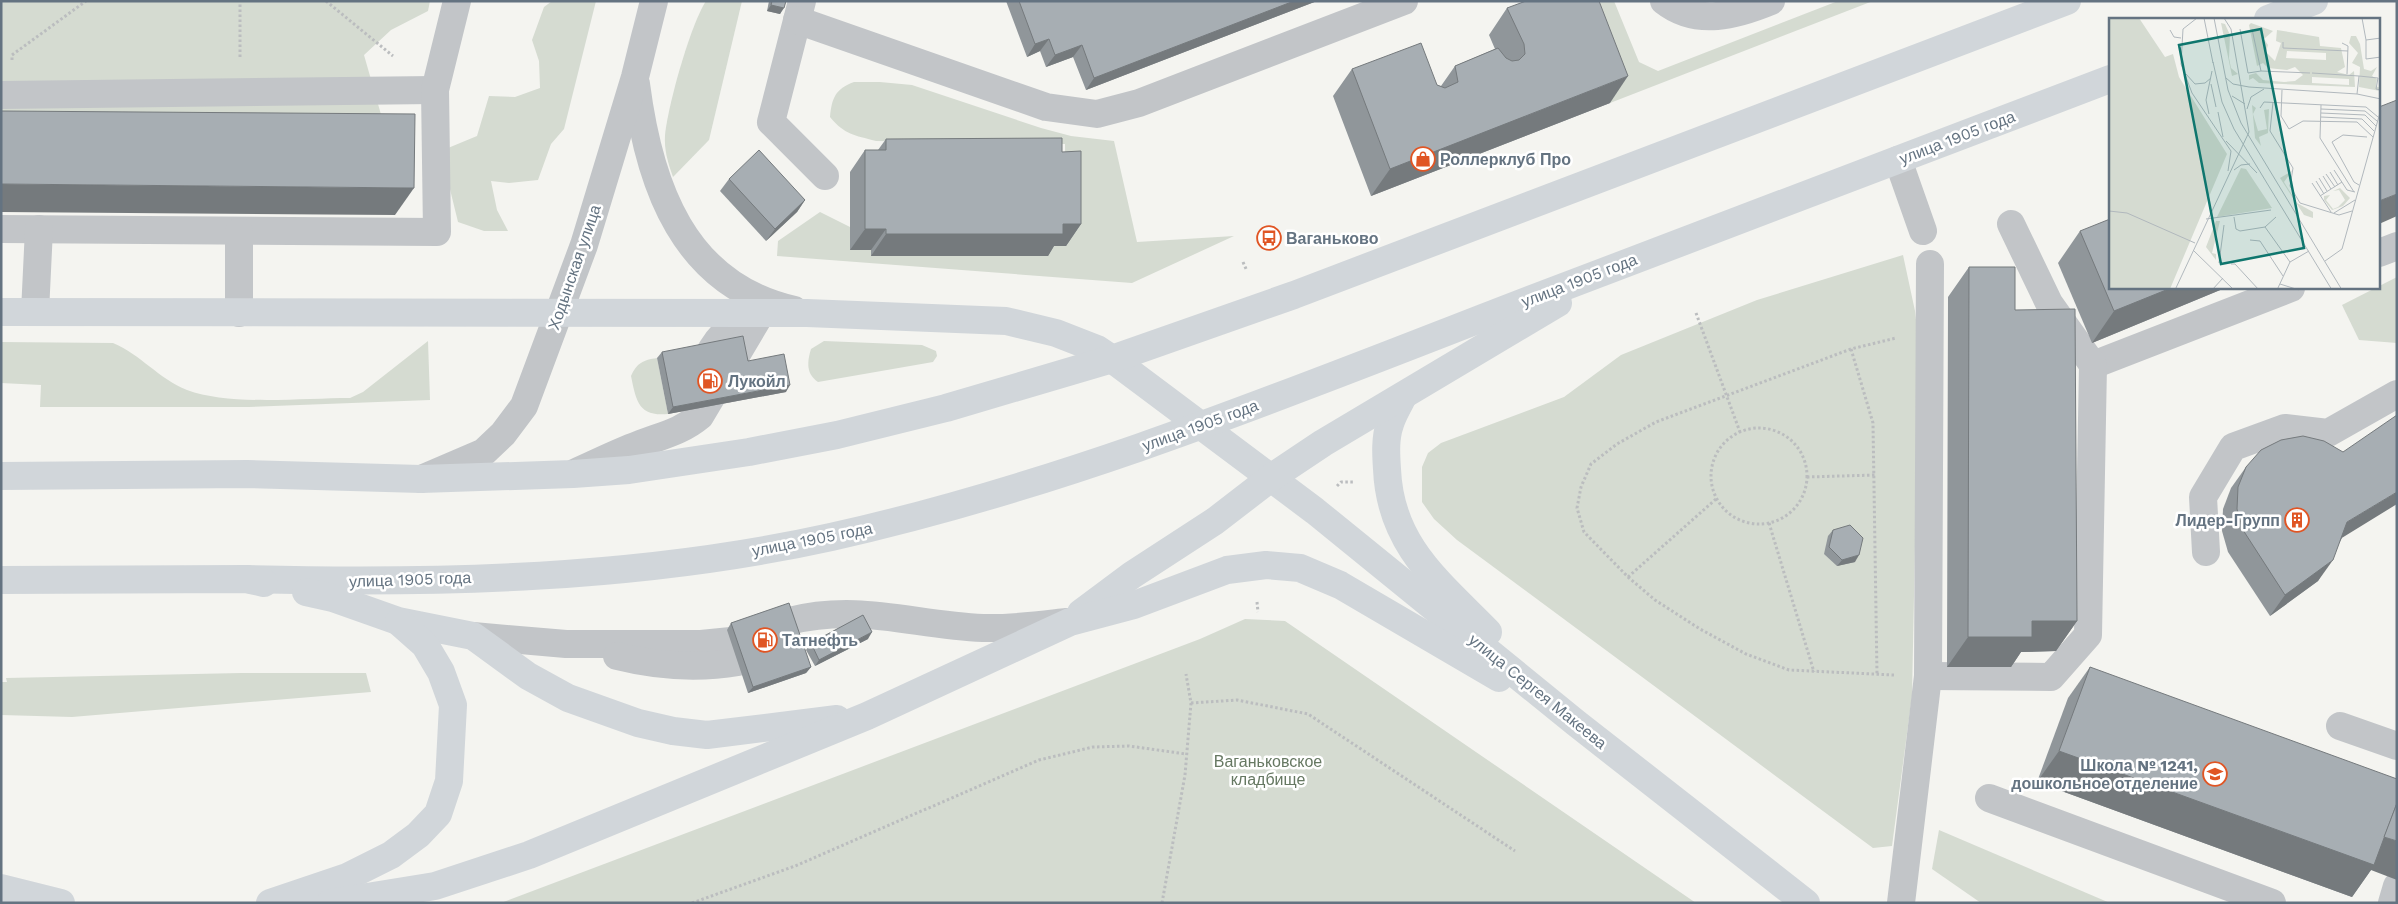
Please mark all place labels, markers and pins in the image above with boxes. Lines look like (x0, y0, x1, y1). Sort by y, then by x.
shop icon: Роллерклуб Про (1410, 146, 1436, 172)
place label: Роллерклуб Про (1440, 150, 1571, 169)
bus stop icon: Ваганьково (1256, 225, 1282, 251)
place label: Ваганьково (1286, 229, 1379, 248)
fuel station icon: Лукойл (697, 368, 723, 394)
place label: Лукойл (728, 372, 786, 391)
building icon: Лидер-Групп (2284, 507, 2310, 533)
place label: Лидер-Групп (2175, 511, 2280, 530)
fuel station icon: Татнефть (752, 627, 778, 653)
place label: Татнефть (782, 631, 858, 650)
place label: Школа № 1241, дошкольное отделение (2011, 756, 2198, 793)
school or university icon: Школа № 1241, дошкольное отделение (2202, 761, 2228, 787)

